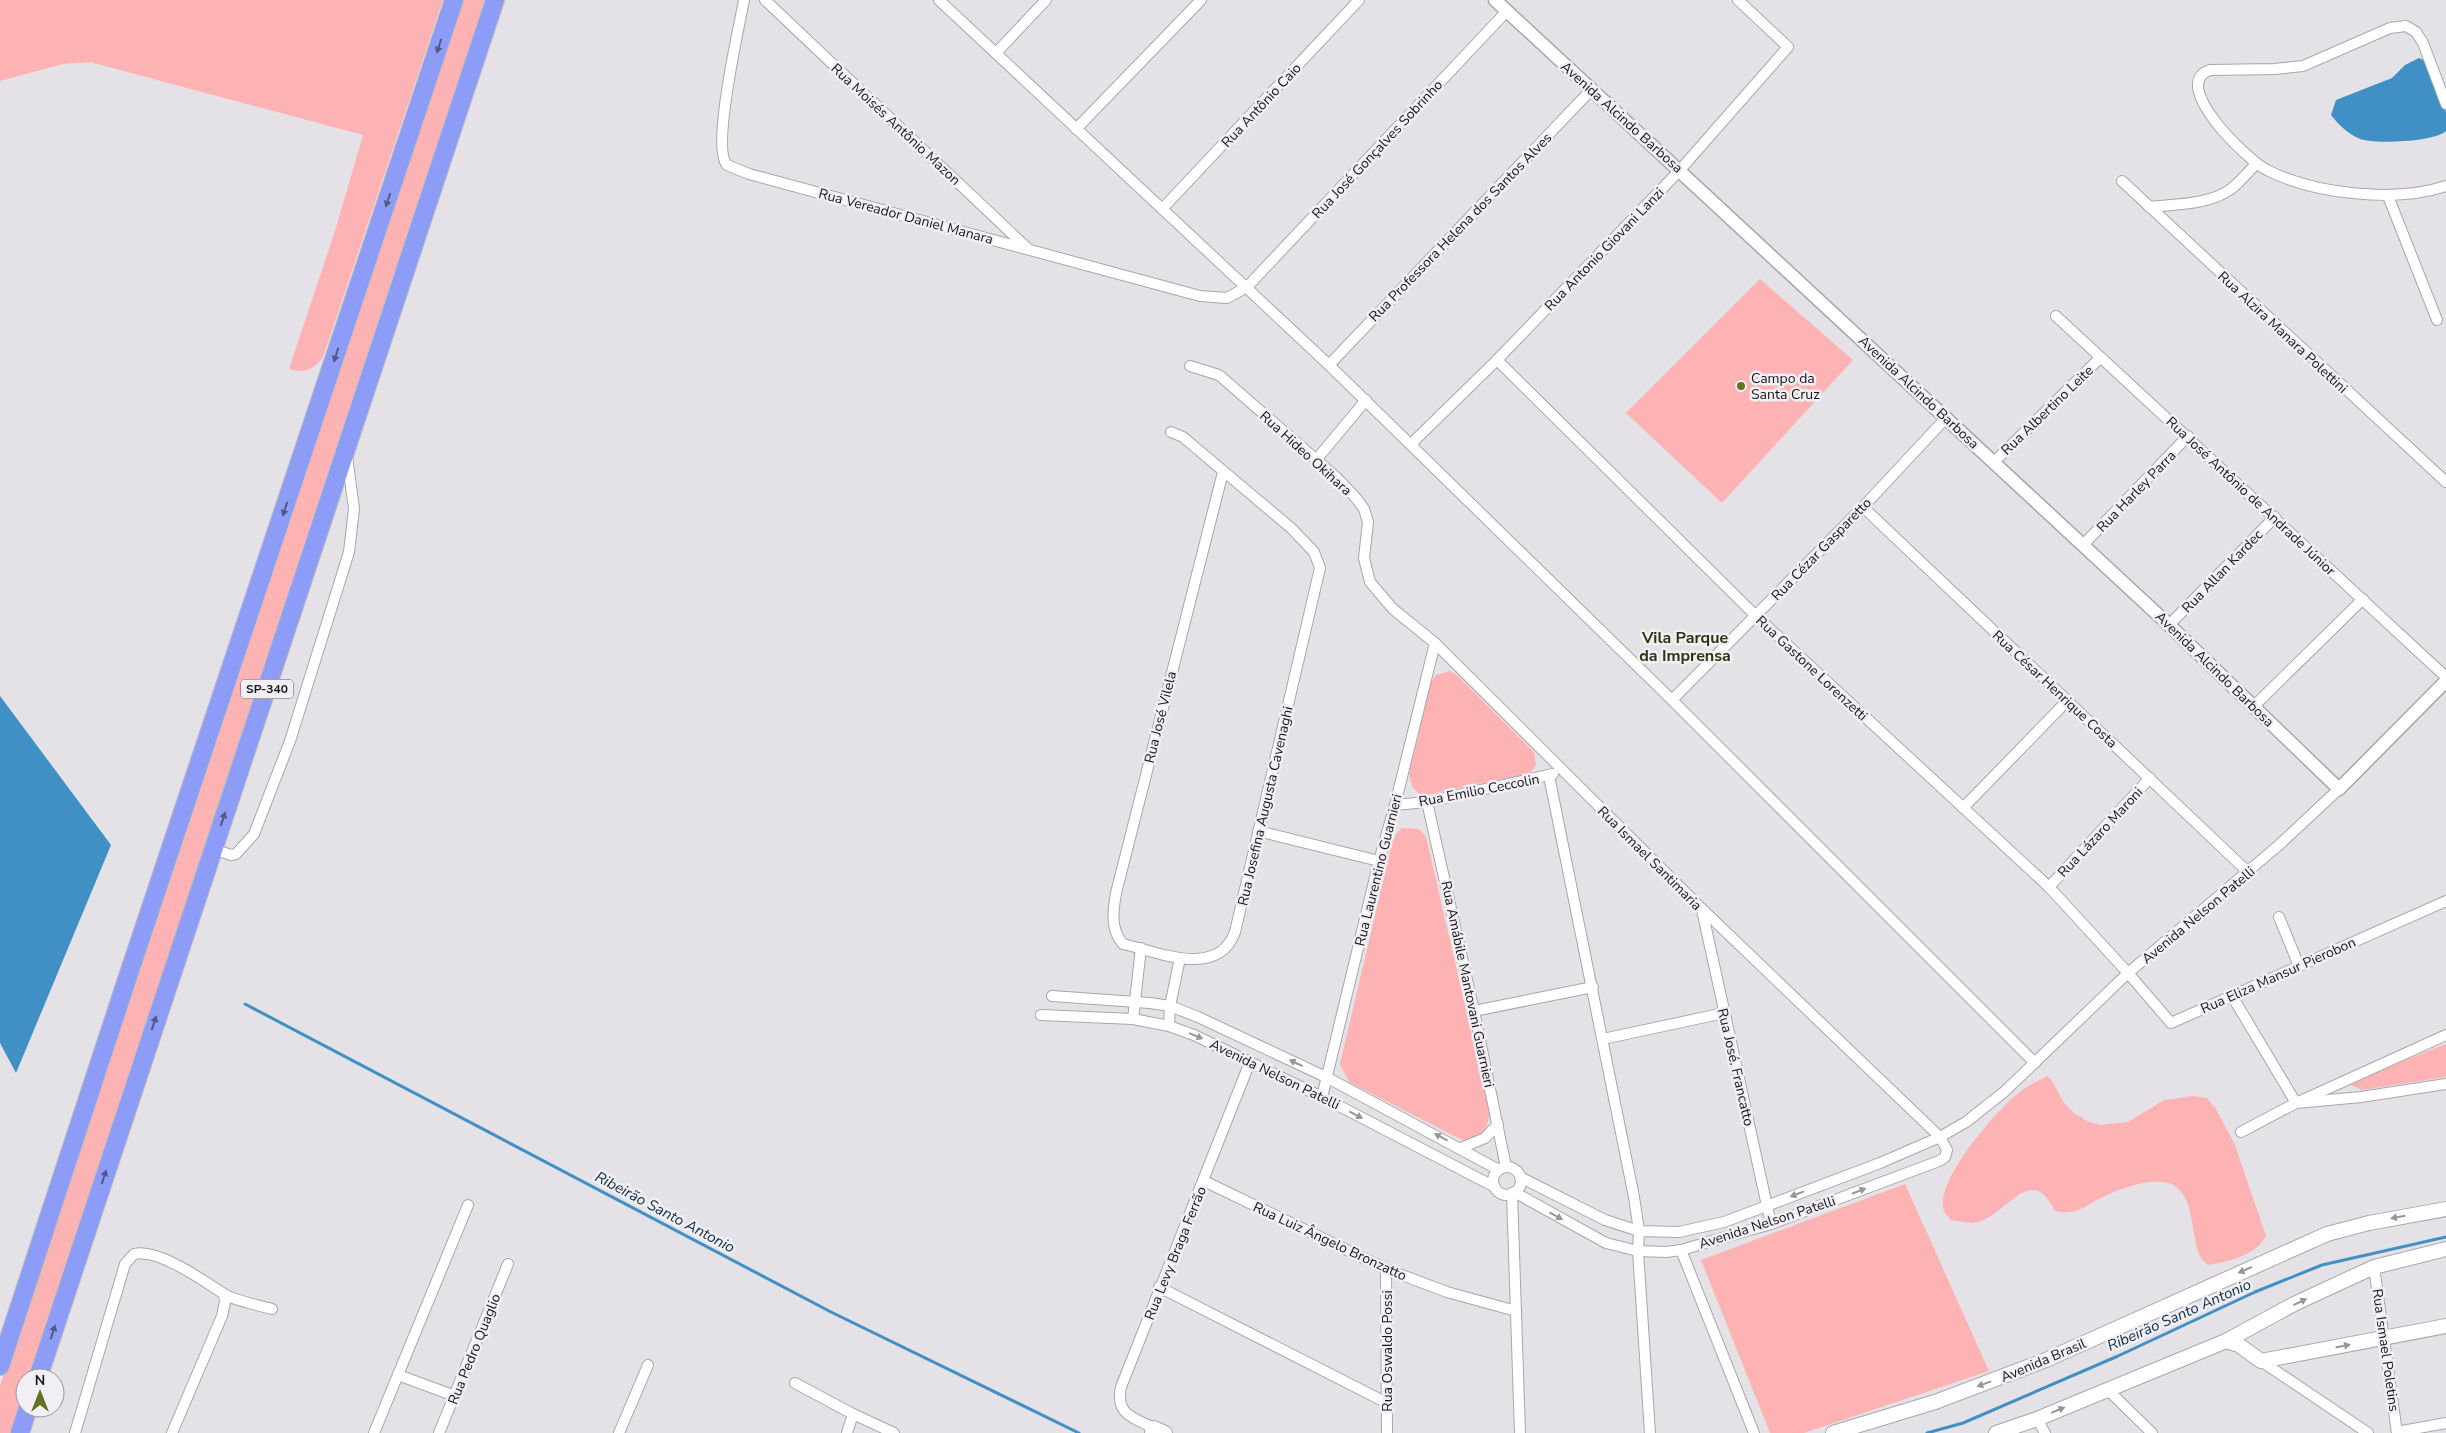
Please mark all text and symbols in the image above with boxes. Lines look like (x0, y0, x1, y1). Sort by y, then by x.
one-way arrow (435, 39, 442, 54)
street label: Avenida Alcindo Barbosa (1556, 57, 1687, 177)
street label: Rua Moisés Antônio Mazon (827, 59, 965, 189)
street label: Rua Antônio Caio (1217, 59, 1306, 152)
street label: Rua José Gonçalves Sobrinho (1308, 76, 1447, 223)
street label: Rua Professora Helena dos Santos Alves (1365, 128, 1556, 326)
street label: Rua Vereador Daniel Manara (816, 184, 995, 249)
street label: Rua Antonio Giovani Lanzi (1540, 184, 1668, 315)
one-way arrow (383, 193, 391, 208)
street label: Rua Alzira Manara Polettini (2214, 267, 2352, 398)
street label: Avenida Alcindo Barbosa (1854, 331, 1983, 453)
one-way arrow (332, 347, 339, 362)
street label: Rua Albertino Leite (1997, 361, 2098, 459)
place label: Campo da Santa Cruz (1751, 369, 1820, 404)
marker: Campo da Santa Cruz (1735, 380, 1747, 392)
street label: Rua Hideo Okihara (1256, 407, 1356, 500)
street label: Rua José Antônio de Andrade Júnior (2162, 413, 2339, 580)
street label: Rua Harley Parra (2092, 446, 2180, 536)
street label: Rua Cézar Gasparetto (1767, 493, 1876, 605)
one-way arrow (281, 502, 289, 517)
street label: Rua Allan Kardec (2178, 525, 2267, 617)
street label: Avenida Alcindo Barbosa (2151, 608, 2278, 731)
street label: Rua Gastone Lorenzetti (1752, 611, 1872, 725)
street label: Rua César Henrique Costa (1988, 626, 2121, 752)
district label: Vila Parque da Imprensa (1639, 627, 1731, 667)
street label: Rua José Vilela (1140, 669, 1181, 765)
road number: SP-340 (241, 680, 293, 699)
street label: Rua Josefina Augusta Cavenaghi (1233, 705, 1298, 908)
street label: Rua Emilio Ceccolin (1417, 769, 1541, 812)
street label: Rua Lázaro Maroni (2054, 783, 2147, 881)
street label: Rua Laurentino Guarnieri (1350, 792, 1407, 948)
street label: Rua Ismael Santimaria (1593, 802, 1706, 915)
one-way arrow (220, 812, 227, 827)
street label: Avenida Nelson Patelli (2138, 862, 2259, 968)
street label: Rua Amábile Mantovani Guarnieri (1436, 879, 1499, 1089)
street label: Rua Eliza Mansur Pierobon (2198, 933, 2359, 1018)
street label: Rua José. Francatto (1713, 1006, 1758, 1128)
one-way arrow (151, 1015, 159, 1030)
one-way arrow (1189, 1033, 1203, 1041)
street label: Avenida Nelson Patelli (1207, 1035, 1343, 1114)
one-way arrow (1289, 1059, 1303, 1067)
one-way arrow (1349, 1110, 1363, 1119)
one-way arrow (1434, 1133, 1448, 1141)
water label: Ribeirão Santo Antonio (592, 1167, 738, 1257)
one-way arrow (100, 1170, 108, 1185)
street label: Rua Levy Braga Ferrão (1140, 1183, 1211, 1323)
one-way arrow (1851, 1187, 1866, 1194)
one-way arrow (1789, 1190, 1804, 1198)
street label: Avenida Nelson Patelli (1696, 1191, 1838, 1254)
street label: Rua Luiz Ângelo Bronzatto (1250, 1197, 1410, 1286)
one-way arrow (1549, 1212, 1564, 1220)
one-way arrow (2390, 1214, 2406, 1222)
one-way arrow (2238, 1266, 2252, 1274)
water label: Ribeirão Santo Antonio (2104, 1274, 2254, 1356)
street label: Rua Ismael Poletins (2367, 1287, 2404, 1413)
street label: Rua Oswaldo Possi (1378, 1290, 1397, 1412)
street label: Rua Pedro Quaglio (444, 1291, 505, 1407)
one-way arrow (2293, 1298, 2307, 1306)
one-way arrow (49, 1324, 57, 1339)
street label: Avenida Brasil (1998, 1334, 2089, 1387)
one-way arrow (2336, 1341, 2352, 1349)
north arrow (15, 1368, 65, 1418)
text: N (35, 1371, 45, 1390)
one-way arrow (1976, 1380, 1991, 1388)
one-way arrow (2051, 1406, 2066, 1414)

